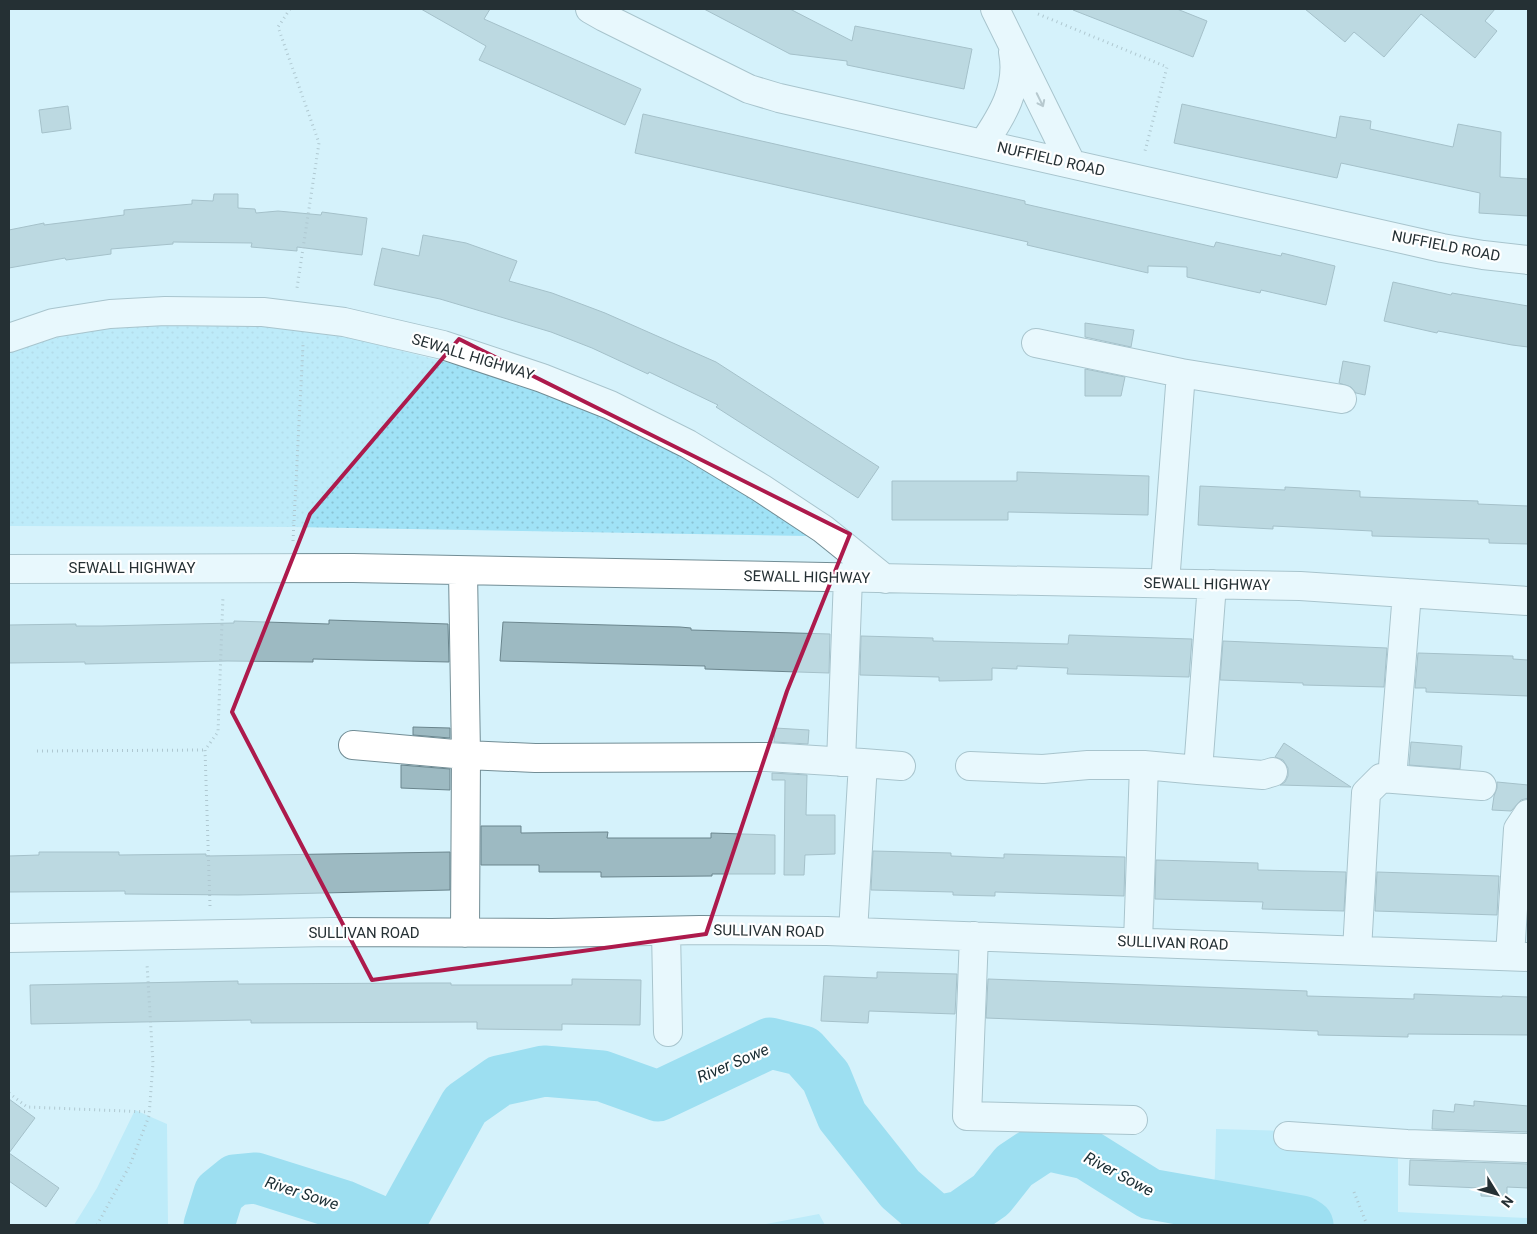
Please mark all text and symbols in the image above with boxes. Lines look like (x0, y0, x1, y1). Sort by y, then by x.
one-way arrow (1035, 93, 1045, 108)
street label: NUFFIELD ROAD (995, 138, 1107, 180)
street label: NUFFIELD ROAD (1390, 227, 1502, 265)
street label: SEWALL HIGHWAY (410, 330, 536, 384)
street label: SEWALL HIGHWAY (69, 559, 195, 577)
street label: SEWALL HIGHWAY (743, 567, 871, 587)
street label: SEWALL HIGHWAY (1143, 574, 1271, 594)
street label: SULLIVAN ROAD (713, 921, 825, 941)
street label: SULLIVAN ROAD (308, 924, 420, 942)
street label: SULLIVAN ROAD (1117, 932, 1229, 954)
water label: River Sowe (694, 1039, 772, 1087)
water label: River Sowe (1081, 1148, 1157, 1200)
north arrow (1472, 1169, 1522, 1219)
water label: River Sowe (263, 1172, 341, 1214)
text: N (1498, 1193, 1517, 1211)

